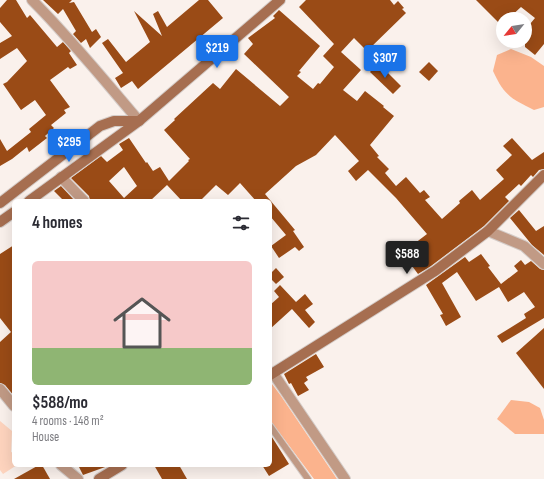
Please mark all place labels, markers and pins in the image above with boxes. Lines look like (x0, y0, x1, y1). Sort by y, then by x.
pin: $219 (193, 35, 241, 69)
pin: $307 (361, 45, 409, 79)
pin: $295 (45, 129, 93, 163)
pin: $588 (383, 241, 431, 275)

